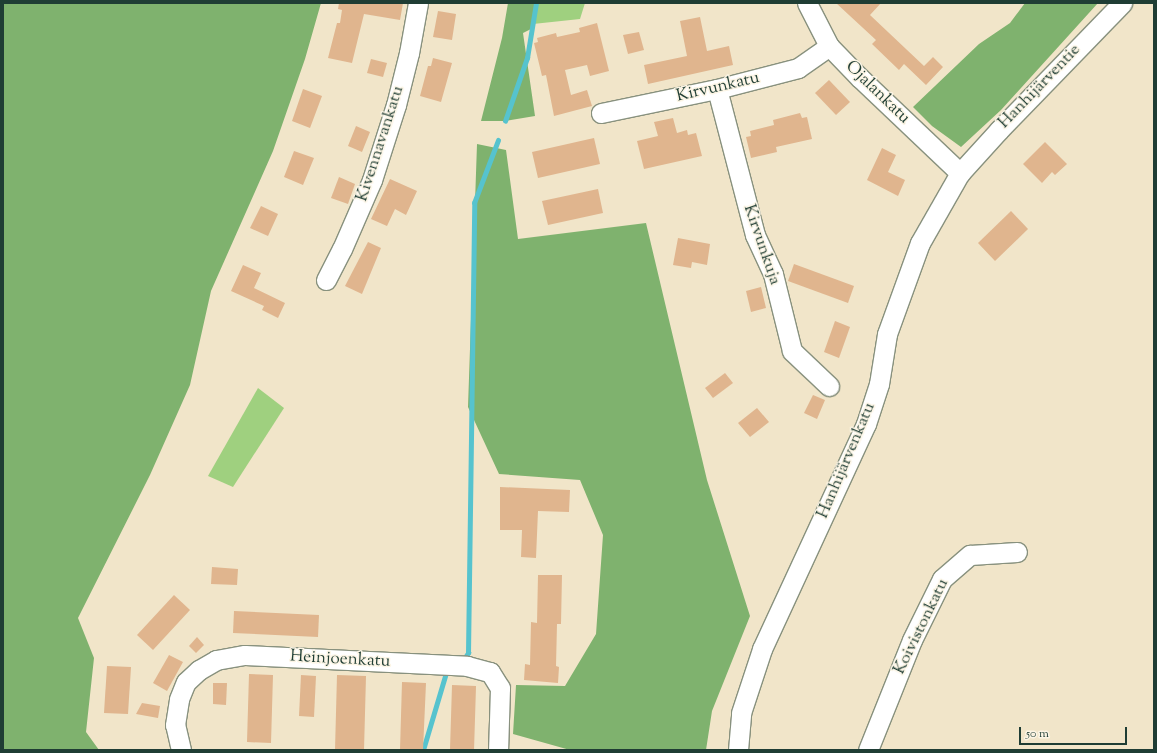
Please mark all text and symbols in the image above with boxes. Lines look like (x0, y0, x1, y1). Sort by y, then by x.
street label: Hanhijärventie (995, 41, 1085, 133)
street label: Ojalankatu (840, 57, 914, 129)
street label: Kirvunkatu (674, 69, 762, 107)
street label: Kivennavankatu (353, 84, 409, 204)
street label: Kirvunkuja (738, 202, 784, 288)
street label: Hanhijärvenkatu (813, 400, 881, 522)
street label: Koivistonkatu (890, 576, 954, 678)
street label: Heinjoenkatu (289, 647, 391, 673)
scale bar (1021, 719, 1129, 745)
text: 50 m (1026, 725, 1049, 743)

